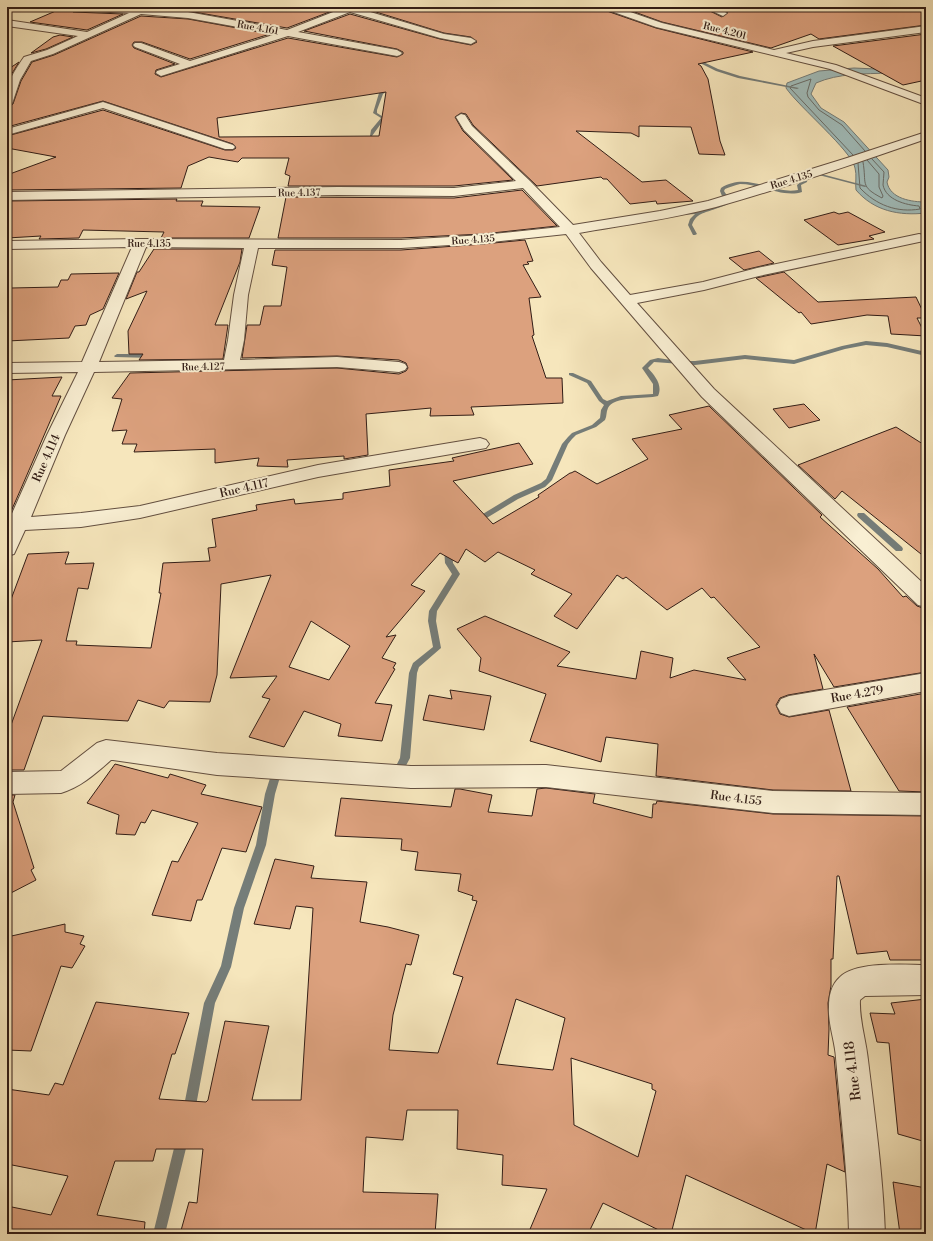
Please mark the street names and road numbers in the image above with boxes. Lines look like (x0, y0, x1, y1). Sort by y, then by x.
street label: Rue 4.161 (236, 18, 280, 38)
street label: Rue 4.201 (702, 20, 748, 42)
street label: Rue 4.135 (769, 168, 814, 192)
street label: Rue 4.137 (278, 187, 321, 199)
street label: Rue 4.135 (451, 232, 496, 247)
street label: Rue 4.135 (127, 238, 171, 250)
street label: Rue 4.127 (181, 361, 225, 373)
street label: Rue 4.114 (29, 432, 64, 485)
street label: Rue 4.117 (218, 476, 270, 501)
street label: Rue 4.279 (829, 682, 885, 707)
street label: Rue 4.155 (709, 788, 763, 809)
street label: Rue 4.118 (840, 1040, 866, 1102)

